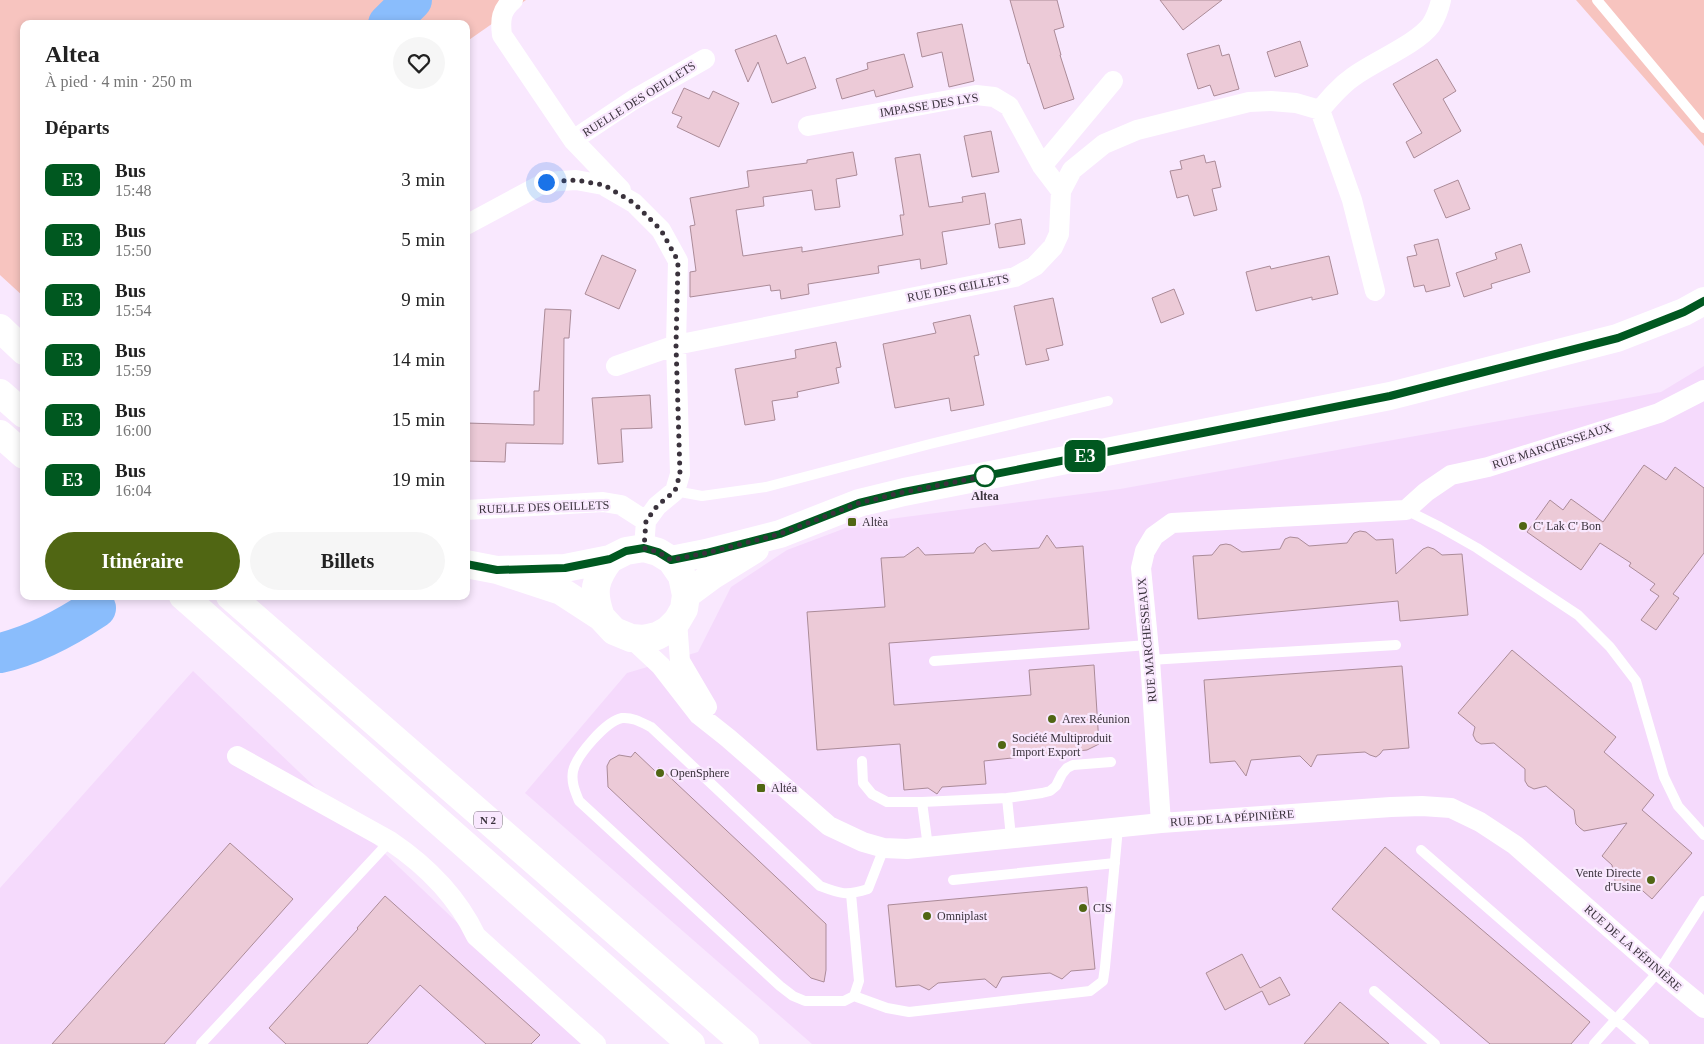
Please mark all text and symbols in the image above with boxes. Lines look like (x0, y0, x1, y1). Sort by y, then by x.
button: heart (393, 37, 445, 89)
text: Altea (45, 41, 100, 67)
street label: RUELLE DES OEILLETS (580, 58, 698, 140)
text: À pied · 4 min · 250 m (45, 73, 192, 90)
street label: IMPASSE DES LYS (879, 90, 979, 120)
text: Départs (45, 117, 109, 138)
text: Bus (115, 160, 146, 181)
text: 3 min (401, 169, 445, 190)
text: E3 (62, 170, 83, 190)
your location (534, 170, 559, 195)
text: 15:48 (115, 182, 151, 199)
text: Bus (115, 220, 146, 241)
text: 5 min (401, 229, 445, 250)
text: E3 (62, 230, 83, 250)
text: 15:50 (115, 242, 151, 259)
street label: RUE DES ŒILLETS (906, 271, 1010, 305)
text: Bus (115, 280, 146, 301)
text: 9 min (401, 289, 445, 310)
text: E3 (62, 290, 83, 310)
text: 15:54 (115, 302, 151, 319)
text: Bus (115, 340, 146, 361)
text: 14 min (392, 349, 445, 370)
text: E3 (62, 350, 83, 370)
text: 15:59 (115, 362, 151, 379)
text: Bus (115, 400, 146, 421)
text: 15 min (392, 409, 445, 430)
text: E3 (62, 410, 83, 430)
street label: RUE MARCHESSEAUX (1490, 420, 1614, 472)
text: 16:00 (115, 422, 151, 439)
line badge: E3 (1062, 440, 1108, 472)
text: E3 (1074, 446, 1096, 466)
text: Bus (115, 460, 146, 481)
marker: Altea (974, 465, 996, 487)
text: 19 min (392, 469, 445, 490)
text: E3 (62, 470, 83, 490)
text: 16:04 (115, 482, 151, 499)
place label: Altea (971, 489, 999, 503)
street label: RUELLE DES OEILLETS (478, 498, 610, 516)
place label: Altèa (862, 515, 889, 529)
marker: Altèa (846, 516, 858, 528)
place label: C' Lak C' Bon (1533, 519, 1601, 533)
marker: C' Lak C' Bon (1517, 520, 1529, 532)
button: Itinéraire (45, 532, 240, 590)
button: Billets (250, 532, 445, 590)
street label: RUE MARCHESSEAUX (1135, 577, 1159, 703)
place label: Arex Réunion (1062, 712, 1130, 726)
marker: Arex Réunion (1046, 713, 1058, 725)
place label: Société Multiproduit Import Export (1012, 731, 1112, 759)
marker: Société Multiproduit Import Export (996, 739, 1008, 751)
place label: OpenSphere (670, 766, 729, 780)
marker: OpenSphere (654, 767, 666, 779)
place label: Altéa (771, 781, 798, 795)
marker: Altéa (755, 782, 767, 794)
street label: RUE DE LA PÉPINIÈRE (1169, 807, 1295, 829)
road number: N 2 (474, 812, 502, 828)
place label: Vente Directe d'Usine (1575, 866, 1641, 894)
marker: Vente Directe d'Usine (1645, 874, 1657, 886)
place label: CIS (1093, 901, 1112, 915)
marker: CIS (1077, 902, 1089, 914)
street label: RUE DE LA PÉPINIÈRE (1581, 902, 1685, 994)
place label: Omniplast (937, 909, 988, 923)
marker: Omniplast (921, 910, 933, 922)

